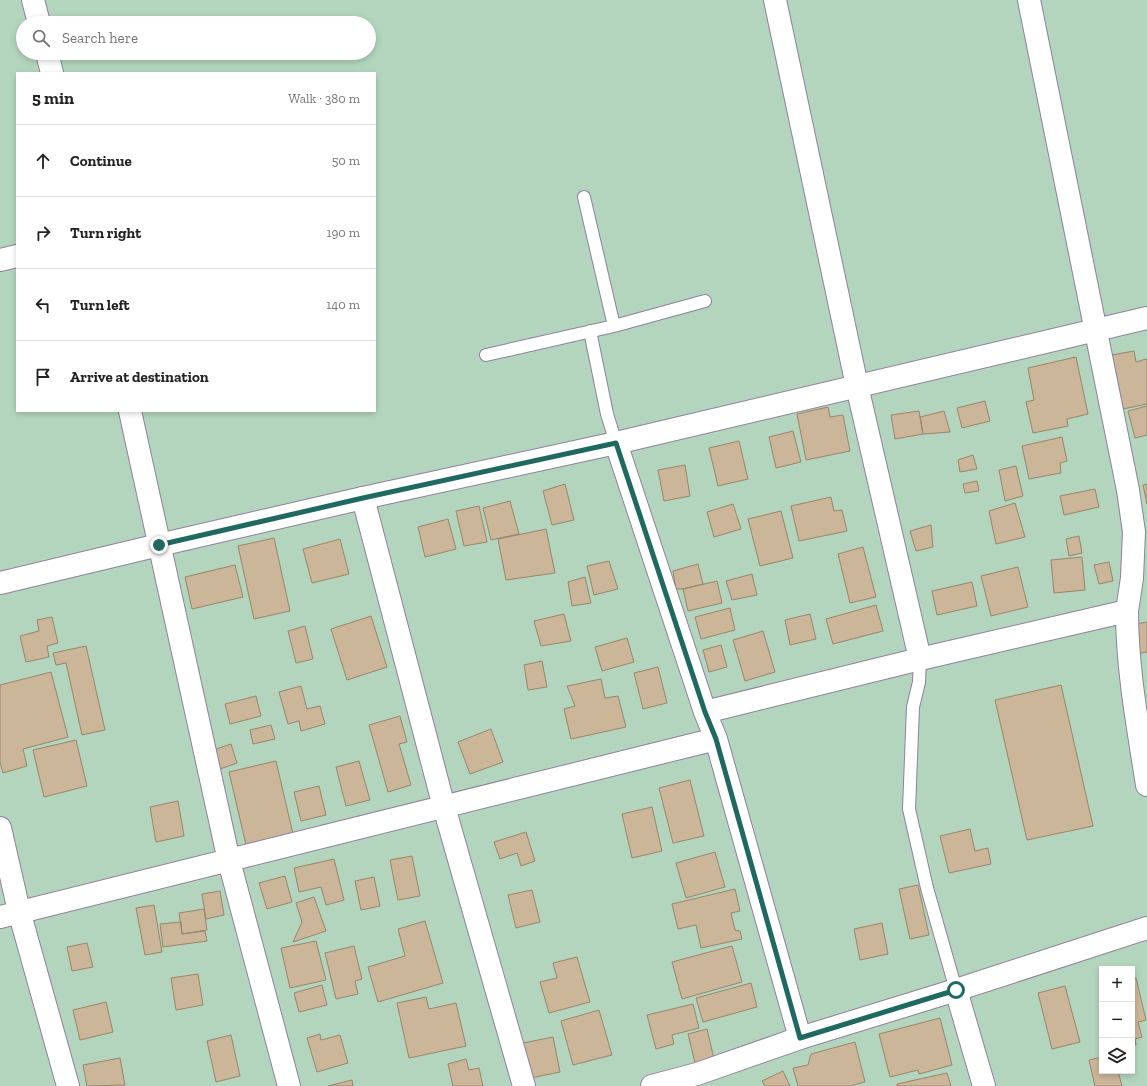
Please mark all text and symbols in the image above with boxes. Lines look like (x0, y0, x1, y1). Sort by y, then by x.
search box (16, 16, 376, 60)
icon: search (30, 27, 52, 49)
text: Search here (62, 29, 138, 47)
text: 5 min (32, 88, 74, 108)
text: Walk · 380 m (288, 91, 360, 106)
icon: ahead (32, 150, 54, 172)
text: Continue (70, 152, 132, 170)
text: 50 m (332, 153, 360, 168)
icon: right (32, 222, 54, 244)
text: Turn right (70, 224, 141, 242)
text: 190 m (326, 225, 360, 240)
icon: left (32, 294, 54, 316)
text: Turn left (70, 296, 130, 314)
text: 140 m (326, 297, 360, 312)
icon: arrive (32, 366, 54, 388)
text: Arrive at destination (70, 368, 209, 386)
route end (150, 536, 168, 554)
map controls (1099, 966, 1135, 1074)
button: + (1099, 966, 1135, 1002)
route start (947, 981, 965, 999)
button: − (1099, 1002, 1135, 1038)
button: layers (1099, 1038, 1135, 1074)

